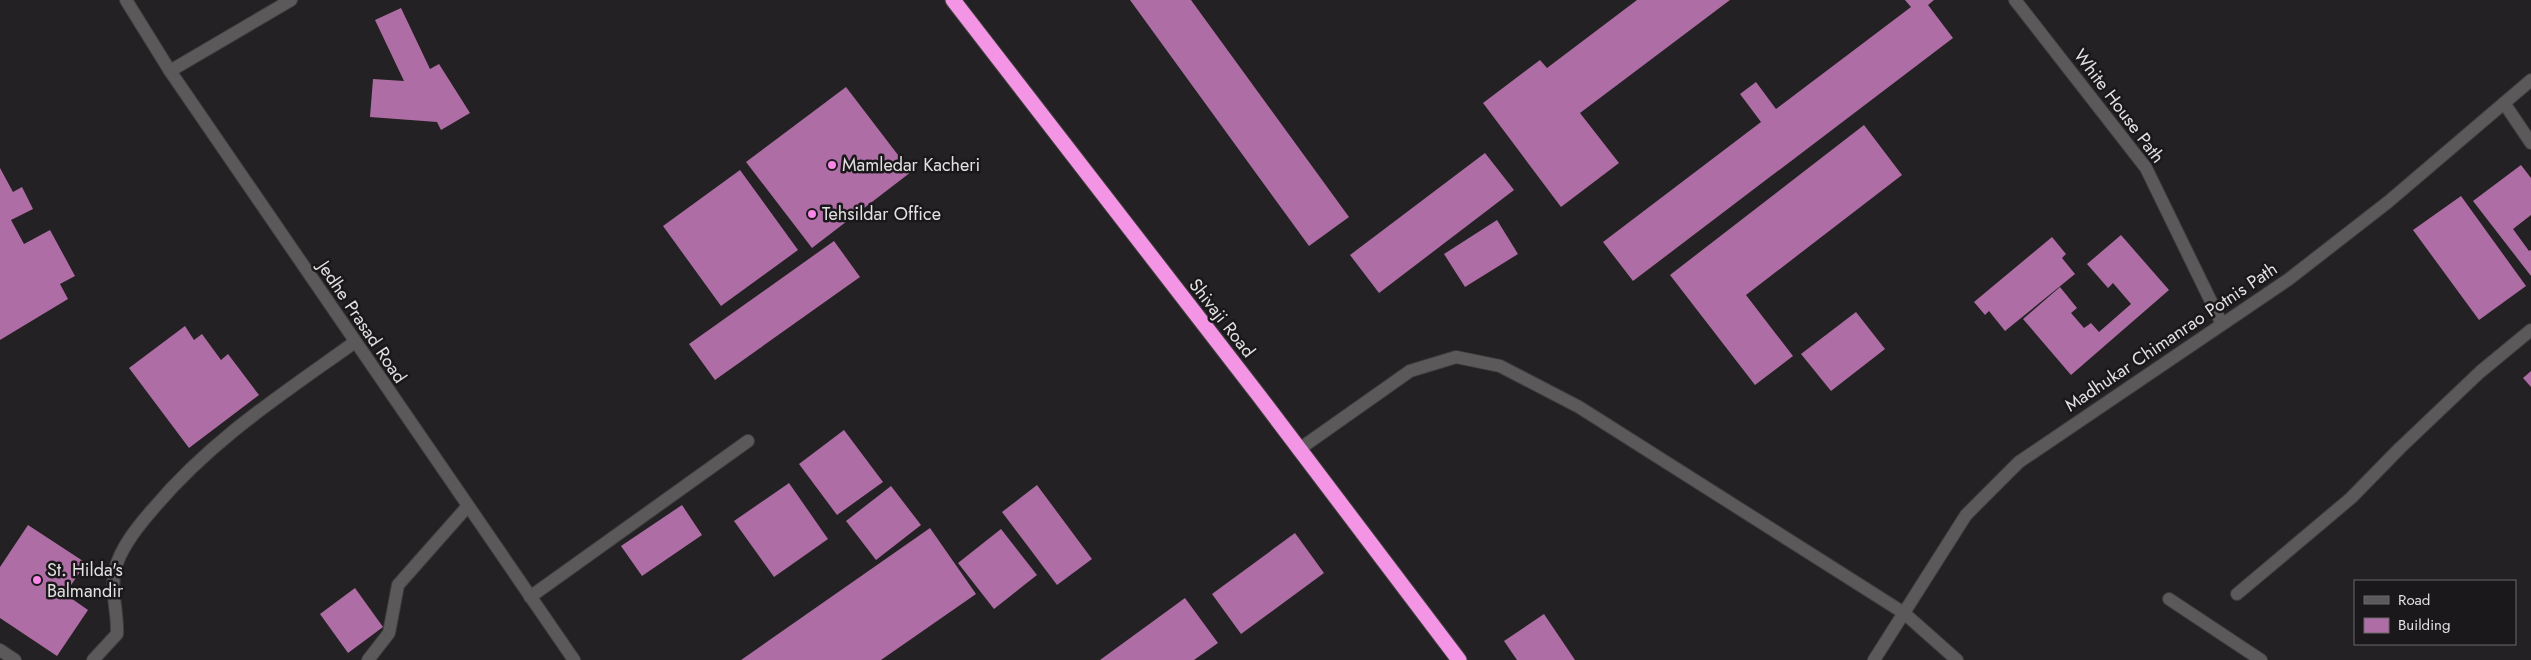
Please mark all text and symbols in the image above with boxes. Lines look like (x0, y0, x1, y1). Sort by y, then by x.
street label: White House Path (2067, 44, 2171, 168)
place label: Mamledar Kacheri (842, 152, 980, 178)
marker: Mamledar Kacheri (826, 159, 838, 171)
place label: Tehsildar Office (822, 201, 941, 227)
marker: Tehsildar Office (806, 208, 818, 220)
street label: Jedhe Prasad Road (310, 254, 413, 388)
street label: Madhukar Chimanrao Potnis Path (2060, 256, 2282, 418)
street label: Shivaji Road (1183, 273, 1261, 363)
place label: St. Hilda's Balmandir (47, 557, 124, 604)
marker: St. Hilda's Balmandir (31, 574, 43, 586)
legend (2354, 580, 2516, 645)
text: Road (2398, 589, 2430, 611)
text: Building (2398, 614, 2450, 636)

